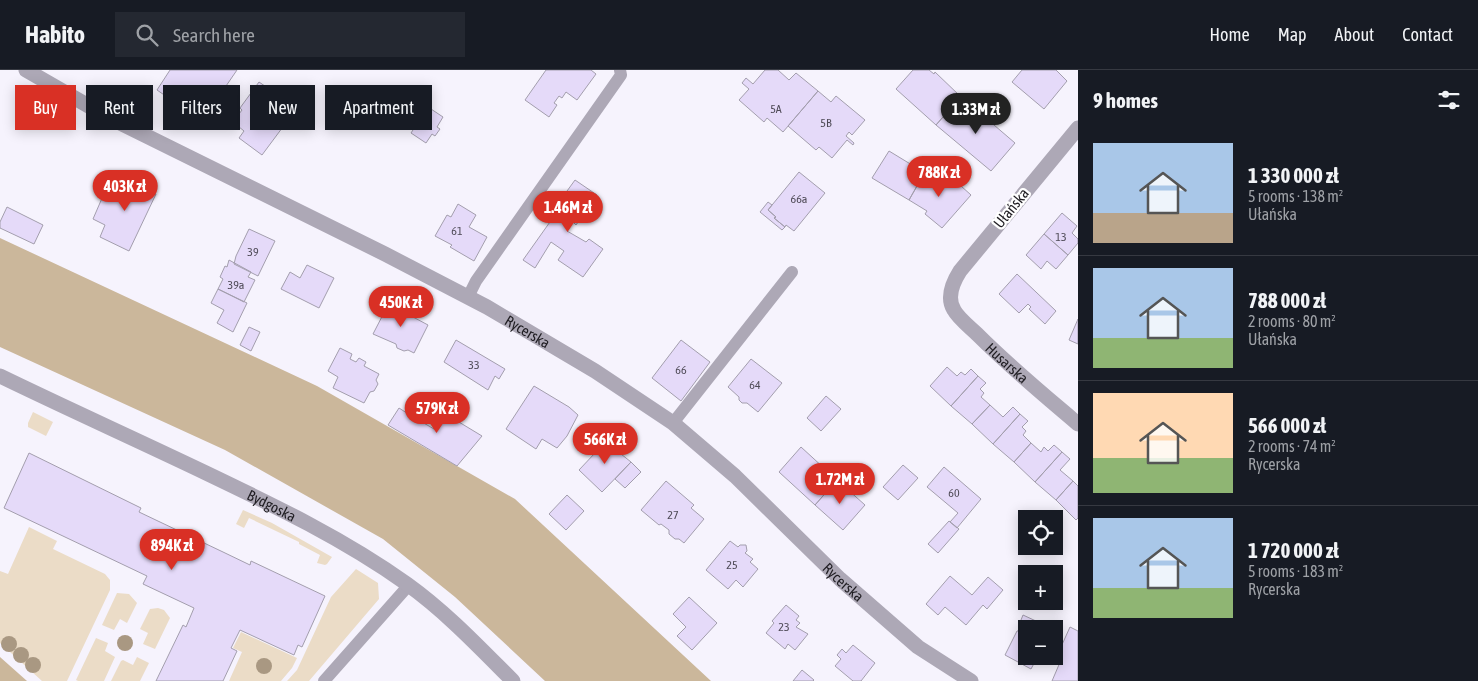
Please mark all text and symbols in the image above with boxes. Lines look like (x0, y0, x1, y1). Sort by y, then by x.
search box (115, 12, 465, 57)
text: Habito (25, 21, 85, 48)
icon: search (133, 21, 161, 49)
text: Search here (173, 24, 255, 46)
text: Home (1210, 24, 1250, 45)
text: Map (1278, 24, 1307, 45)
text: About (1335, 24, 1374, 45)
text: Contact (1402, 24, 1453, 45)
chip: Buy (15, 85, 76, 130)
chip: Rent (86, 85, 153, 130)
chip: Filters (163, 85, 240, 130)
chip: New (250, 85, 315, 130)
chip: Apartment (325, 85, 432, 130)
icon: filters (1435, 86, 1463, 114)
text: 9 homes (1093, 88, 1158, 112)
pin: 1.33M zł (924, 92, 1028, 135)
text: 1.33M zł (952, 100, 1000, 118)
house number: 5A (770, 102, 782, 116)
house number: 5B (820, 116, 832, 130)
pin: 788K zł (893, 156, 985, 198)
text: 788K zł (918, 163, 960, 181)
icon: home (1133, 163, 1193, 223)
text: 1 330 000 zł (1248, 163, 1339, 187)
pin: 403K zł (79, 170, 171, 212)
text: 403K zł (104, 177, 146, 195)
street label: Ułańska (990, 185, 1032, 231)
text: 5 rooms · 138 m² (1248, 187, 1343, 205)
pin: 1.46M zł (516, 190, 620, 233)
house number: 66a (791, 192, 807, 206)
text: 1.46M zł (544, 198, 592, 216)
text: Ułańska (1248, 205, 1297, 223)
house number: 61 (451, 224, 463, 238)
house number: 13 (1055, 230, 1067, 244)
house number: 39 (247, 245, 259, 259)
house number: 39a (228, 278, 244, 292)
pin: 450K zł (355, 286, 447, 328)
icon: home (1133, 288, 1193, 348)
text: 788 000 zł (1248, 288, 1326, 312)
text: 450K zł (380, 293, 422, 311)
street label: Rycerska (502, 311, 553, 351)
text: 2 rooms · 80 m² (1248, 312, 1336, 330)
text: Ułańska (1248, 330, 1297, 348)
street label: Husarska (982, 339, 1032, 386)
house number: 33 (468, 358, 480, 372)
house number: 66 (675, 363, 687, 377)
house number: 64 (749, 378, 761, 392)
pin: 579K zł (391, 392, 483, 434)
text: 579K zł (416, 399, 458, 417)
icon: home (1133, 413, 1193, 473)
text: 566 000 zł (1248, 413, 1326, 437)
pin: 566K zł (559, 422, 651, 465)
text: 566K zł (584, 430, 626, 448)
text: 2 rooms · 74 m² (1248, 437, 1336, 455)
text: Rycerska (1248, 455, 1300, 473)
pin: 1.72M zł (788, 462, 892, 505)
text: 1.72M zł (816, 470, 864, 488)
street label: Bydgoska (245, 486, 299, 524)
house number: 60 (948, 486, 960, 500)
house number: 27 (667, 508, 679, 522)
map controls (1018, 510, 1063, 665)
button: locate (1018, 510, 1063, 555)
pin: 894K zł (126, 528, 218, 571)
text: 894K zł (151, 536, 193, 554)
icon: home (1133, 538, 1193, 598)
text: 1 720 000 zł (1248, 538, 1339, 562)
house number: 25 (726, 558, 738, 572)
street label: Rycerska (820, 559, 868, 605)
text: 5 rooms · 183 m² (1248, 562, 1343, 580)
button: + (1018, 565, 1063, 610)
text: Rycerska (1248, 580, 1300, 598)
house number: 23 (778, 620, 790, 634)
button: − (1018, 620, 1063, 665)

